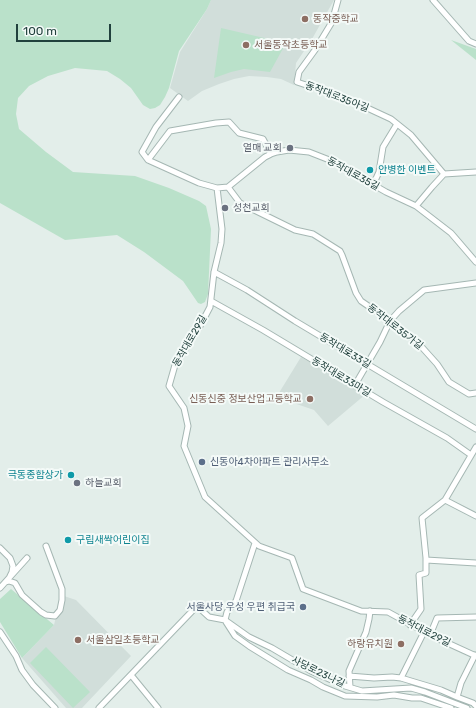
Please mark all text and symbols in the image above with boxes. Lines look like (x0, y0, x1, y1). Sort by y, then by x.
place label: 동작중학교 (313, 13, 359, 25)
marker: 동작중학교 (300, 14, 310, 24)
scale bar (18, 16, 113, 42)
text: 100 m (23, 24, 57, 38)
place label: 서울동작초등학교 (254, 39, 328, 51)
marker: 서울동작초등학교 (241, 40, 251, 50)
street label: 동작대로35아길 (304, 79, 370, 115)
place label: 열매 교회 (243, 142, 282, 154)
marker: 열매 교회 (285, 143, 295, 153)
street label: 동작대로35길 (325, 155, 381, 193)
place label: 안병한 이벤트 (378, 164, 436, 176)
marker: 안병한 이벤트 (365, 165, 375, 175)
place label: 성천교회 (233, 202, 270, 214)
marker: 성천교회 (220, 203, 230, 213)
street label: 동작대로35가길 (365, 302, 425, 352)
street label: 동작대로29길 (170, 313, 210, 369)
street label: 동작대로33길 (317, 331, 373, 371)
street label: 동작대로33마길 (309, 355, 373, 399)
place label: 신동신중 정보산업고등학교 (189, 393, 302, 405)
marker: 신동신중 정보산업고등학교 (305, 394, 315, 404)
place label: 신동아4차아파트 관리사무소 (210, 456, 329, 468)
marker: 신동아4차아파트 관리사무소 (197, 457, 207, 467)
place label: 극동종합상가 (8, 469, 63, 481)
marker: 극동종합상가 (66, 470, 76, 480)
place label: 하늘교회 (85, 477, 122, 489)
marker: 하늘교회 (72, 478, 82, 488)
place label: 구립새싹어린이집 (76, 534, 150, 546)
marker: 구립새싹어린이집 (63, 535, 73, 545)
place label: 서울사당 우성 우편 취급국 (186, 601, 295, 613)
marker: 서울사당 우성 우편 취급국 (298, 602, 308, 612)
street label: 동작대로29길 (396, 613, 452, 649)
place label: 서울삼일초등학교 (86, 634, 160, 646)
marker: 서울삼일초등학교 (73, 635, 83, 645)
place label: 하랑유치원 (347, 638, 393, 650)
marker: 하랑유치원 (396, 639, 406, 649)
street label: 사당로23나길 (289, 654, 347, 690)

